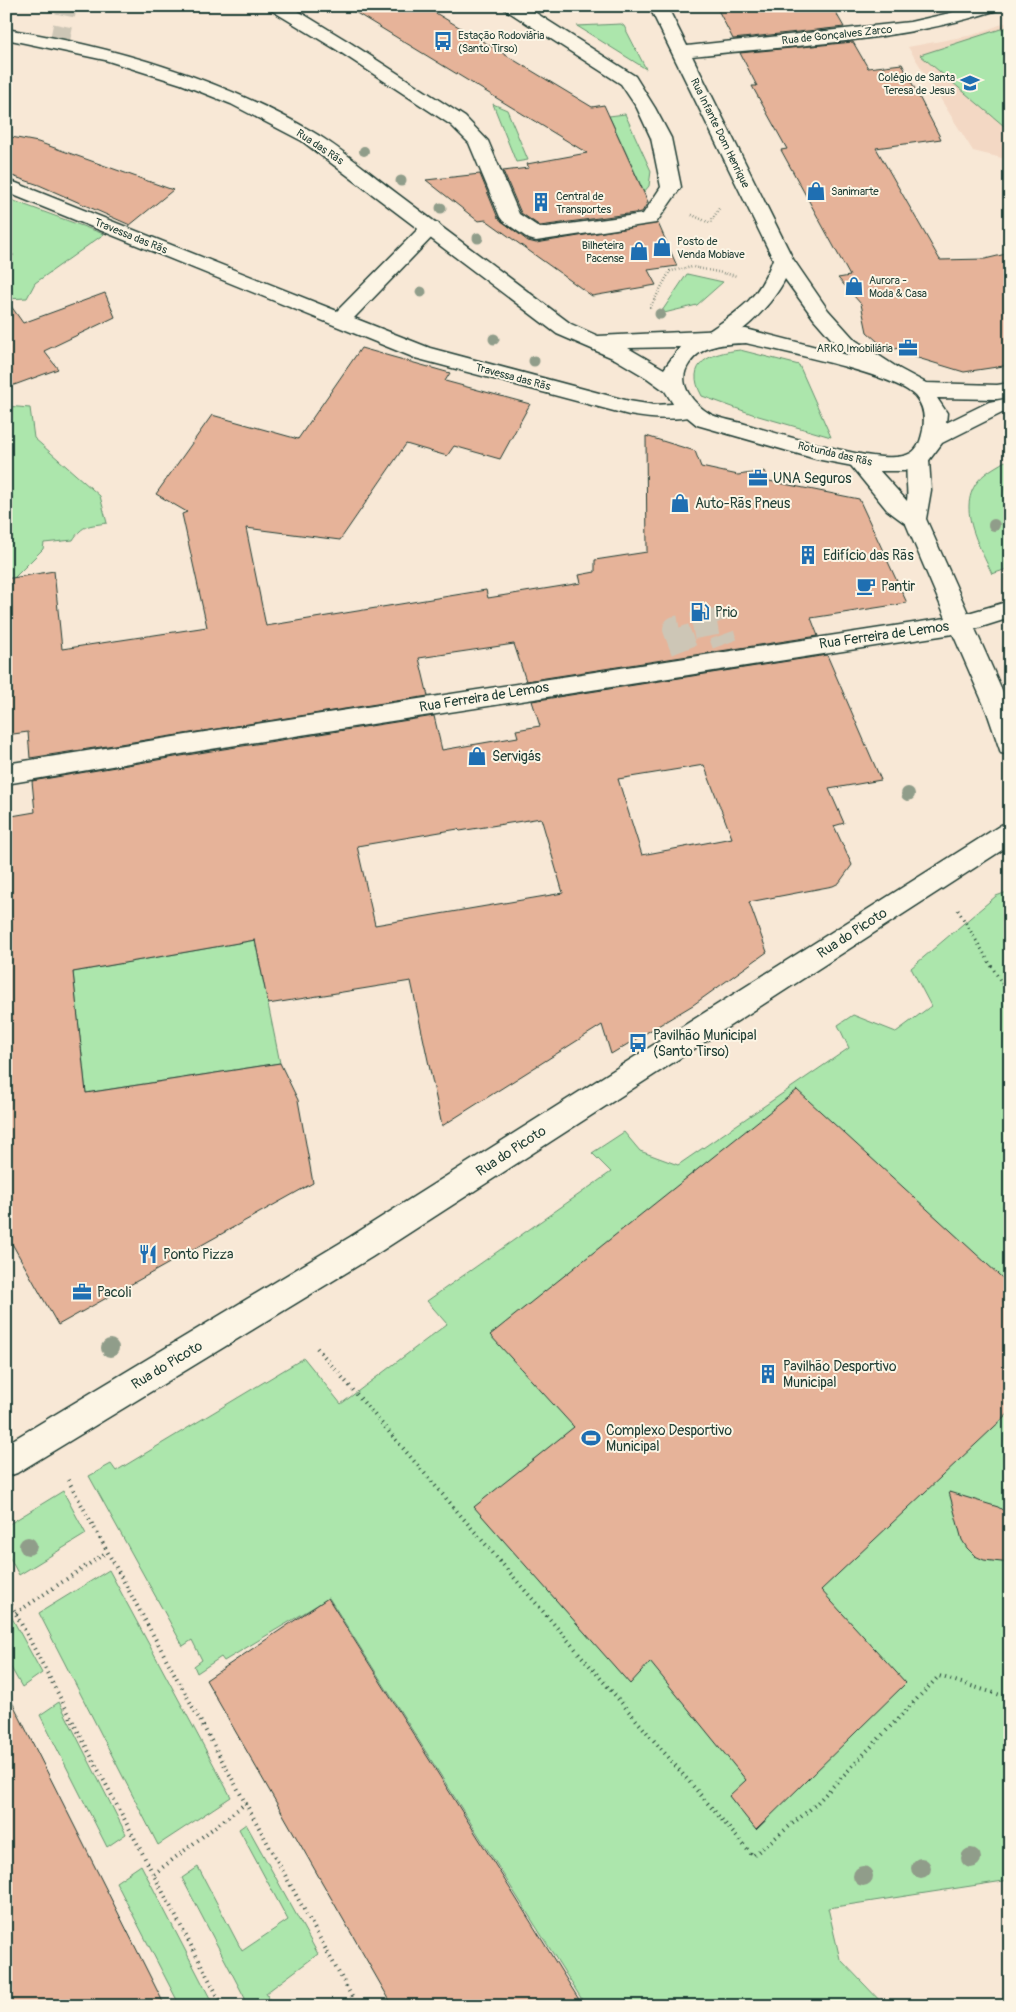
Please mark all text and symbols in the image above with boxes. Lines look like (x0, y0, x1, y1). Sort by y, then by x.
street label: Rua de Gonçalves Zarco (781, 23, 893, 47)
place label: Estação Rodoviária (Santo Tirso) (458, 29, 544, 55)
bus stop icon: Estação Rodoviária (Santo Tirso) (432, 30, 454, 52)
place label: Colégio de Santa Teresa de Jesus (878, 71, 955, 97)
school or university icon: Colégio de Santa Teresa de Jesus (959, 72, 981, 94)
street label: Rua Infante Dom Henrique (688, 76, 752, 191)
street label: Rua das Rãs (294, 126, 346, 168)
shop icon: Sanimarte (805, 180, 827, 202)
place label: Sanimarte (831, 185, 879, 198)
place label: Central de Transportes (556, 190, 611, 216)
building icon: Central de Transportes (530, 191, 552, 213)
street label: Travessa das Rãs (93, 215, 169, 257)
place label: Posto de Venda Mobiave (677, 235, 745, 261)
shop icon: Posto de Venda Mobiave (651, 236, 673, 258)
place label: Bilheteira Pacense (582, 239, 625, 265)
shop icon: Bilheteira Pacense (628, 240, 650, 262)
place label: Aurora - Moda & Casa (869, 274, 927, 300)
shop icon: Aurora - Moda & Casa (843, 275, 865, 297)
office icon: ARKO Imobiliária (897, 337, 919, 359)
place label: ARKO Imobiliária (817, 342, 893, 355)
street label: Travessa das Rãs (474, 361, 552, 393)
street label: Rotunda das Rãs (796, 439, 874, 469)
office icon: UNA Seguros (747, 467, 769, 489)
place label: UNA Seguros (773, 470, 852, 487)
shop icon: Auto-Rãs Pneus (669, 492, 691, 514)
place label: Auto-Rãs Pneus (695, 495, 791, 512)
building icon: Edifício das Rãs (797, 544, 819, 566)
place label: Edifício das Rãs (823, 547, 914, 564)
cafe icon: Pantir (855, 575, 877, 597)
place label: Pantir (881, 578, 915, 595)
fuel station icon: Prio (689, 601, 711, 623)
place label: Prio (715, 604, 738, 621)
street label: Rua Ferreira de Lemos (818, 617, 951, 653)
street label: Rua Ferreira de Lemos (418, 678, 551, 716)
shop icon: Servigás (466, 745, 488, 767)
place label: Servigás (492, 748, 541, 765)
street label: Rua do Picoto (814, 904, 891, 962)
place label: Pavilhão Municipal (Santo Tirso) (653, 1027, 757, 1060)
bus stop icon: Pavilhão Municipal (Santo Tirso) (627, 1032, 649, 1054)
street label: Rua do Picoto (473, 1122, 550, 1180)
restaurant icon: Ponto Pizza (137, 1243, 159, 1265)
place label: Ponto Pizza (163, 1246, 233, 1263)
office icon: Pacoli (71, 1281, 93, 1303)
place label: Pacoli (97, 1284, 132, 1301)
street label: Rua do Picoto (128, 1337, 206, 1393)
place label: Pavilhão Desportivo Municipal (783, 1358, 897, 1391)
building icon: Pavilhão Desportivo Municipal (757, 1363, 779, 1385)
place label: Complexo Desportivo Municipal (606, 1422, 732, 1455)
sports icon: Complexo Desportivo Municipal (580, 1427, 602, 1449)

